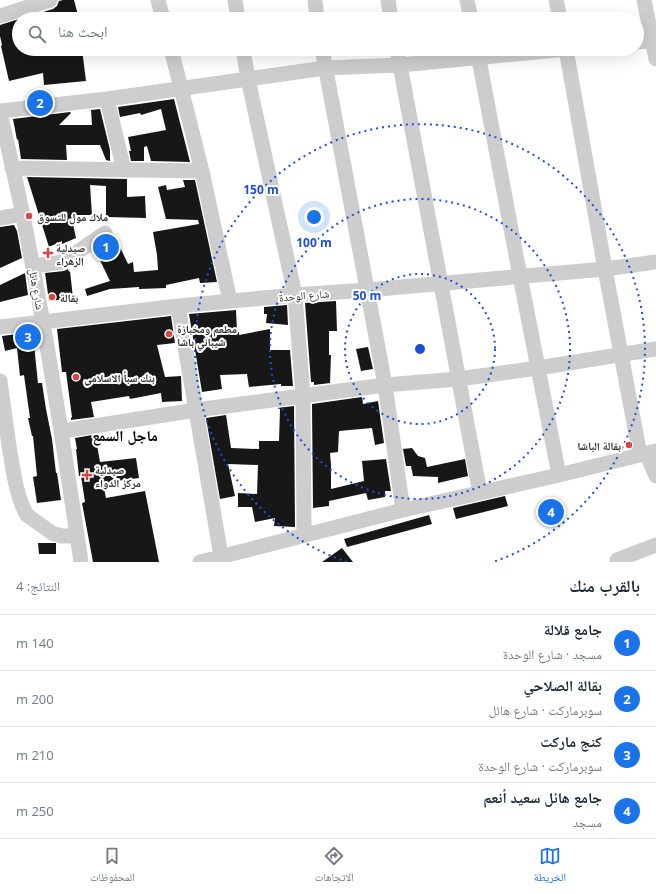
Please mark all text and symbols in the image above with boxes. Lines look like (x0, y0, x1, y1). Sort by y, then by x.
search box (12, 12, 644, 56)
text: ابحث هنا (58, 21, 108, 41)
icon: search (26, 23, 48, 45)
pin: 2 (27, 88, 53, 118)
text: 150 m (243, 181, 279, 198)
your location (304, 207, 324, 227)
place label: ملاك مول للتسوق (37, 209, 108, 225)
marker: ملاك مول للتسوق (24, 211, 34, 221)
pin: 1 (93, 232, 119, 262)
text: 100 m (296, 234, 332, 251)
place label: صيدلية الزهراء (56, 240, 86, 268)
marker: صيدلية الزهراء (43, 248, 53, 258)
street label: شارع هائل (26, 267, 48, 311)
street label: شارع الوحدة (278, 285, 330, 305)
text: 50 m (353, 287, 381, 304)
place label: بقالة (60, 290, 78, 305)
marker: بقالة (47, 292, 57, 302)
place label: مطعم ومخبازة شيباني باشا (177, 321, 237, 350)
pin: 3 (15, 322, 41, 352)
marker: مطعم ومخبازة شيباني باشا (164, 329, 174, 339)
centre of rings (413, 342, 427, 356)
place label: بنك سبأ الاسلامي (84, 370, 155, 386)
marker: بنك سبأ الاسلامي (71, 372, 81, 382)
district label: ماجل السمع (92, 425, 158, 446)
place label: بقالة الباشا (577, 438, 621, 453)
marker: بقالة الباشا (624, 440, 634, 450)
place label: صيدلية مركز الدواء (95, 462, 141, 490)
marker: صيدلية مركز الدواء (82, 470, 92, 480)
pin: 4 (538, 497, 564, 527)
text: بالقرب منك (569, 574, 640, 597)
text: النتائج: 4 (16, 577, 60, 595)
text: جامع قلالة (544, 619, 602, 639)
text: 140 m (16, 634, 54, 652)
text: 1 (623, 634, 631, 652)
text: مسجد · شارع الوحدة (503, 645, 602, 663)
text: بقالة الصلاحي (523, 675, 602, 695)
text: 200 m (16, 690, 54, 708)
text: 2 (623, 690, 631, 708)
text: سوبرماركت · شارع هائل (489, 701, 602, 719)
text: كنج ماركت (540, 731, 602, 751)
text: 210 m (16, 746, 54, 764)
text: 3 (623, 746, 631, 764)
text: سوبرماركت · شارع الوحدة (478, 757, 602, 775)
text: جامع هائل سعيد أنعم (483, 787, 602, 807)
text: 250 m (16, 802, 54, 820)
text: 4 (623, 802, 631, 820)
text: مسجد (573, 813, 602, 831)
tab: المحفوظات (90, 845, 135, 888)
tab: الاتجاهات (315, 845, 354, 888)
tab: الخريطة (534, 845, 566, 888)

